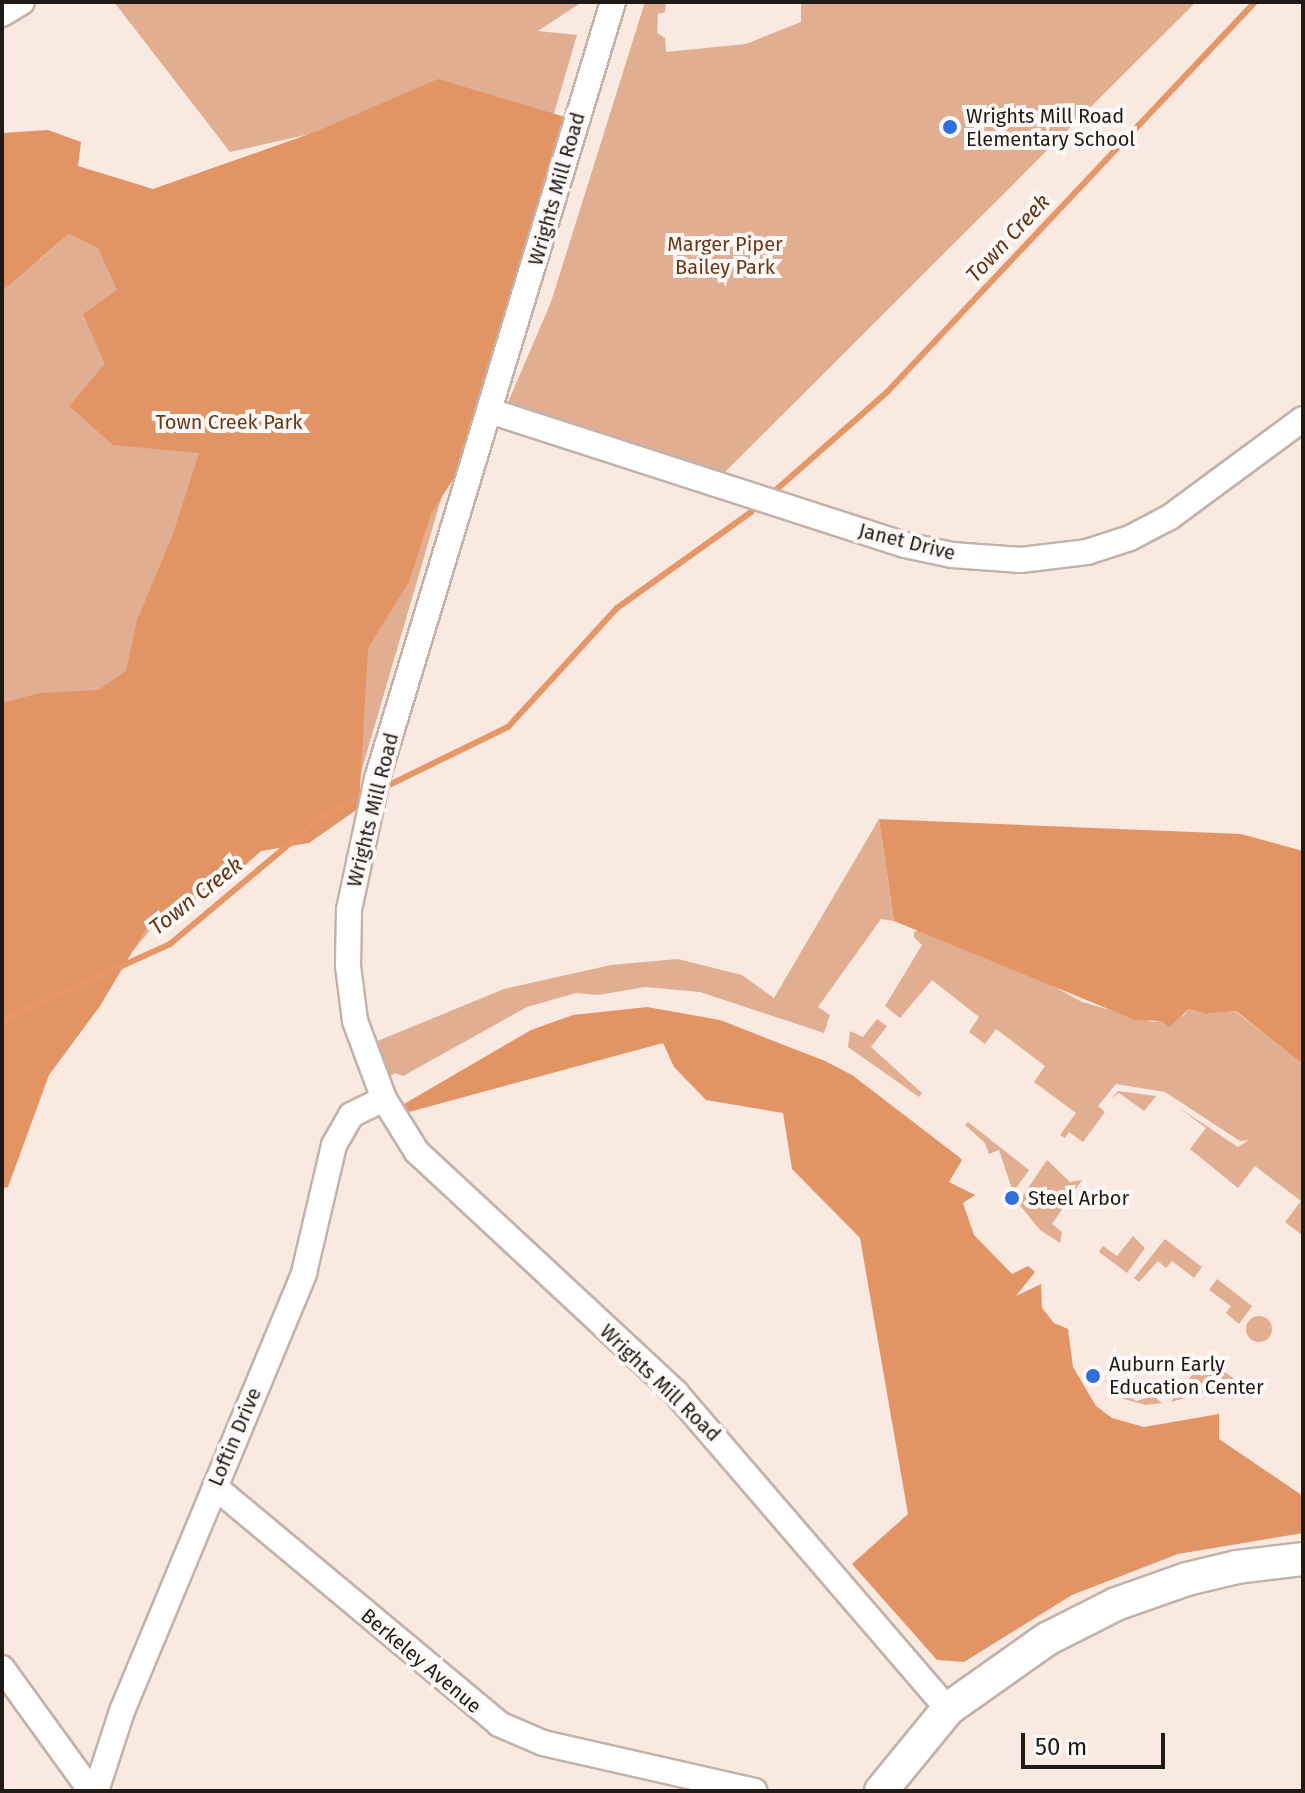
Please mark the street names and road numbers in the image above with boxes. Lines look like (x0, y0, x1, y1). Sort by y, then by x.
street label: Wrights Mill Road (524, 110, 590, 268)
street label: Janet Drive (856, 518, 958, 566)
street label: Wrights Mill Road (342, 730, 404, 890)
street label: Wrights Mill Road (595, 1319, 725, 1447)
street label: Loftin Drive (204, 1384, 266, 1490)
street label: Berkeley Avenue (356, 1604, 486, 1718)

